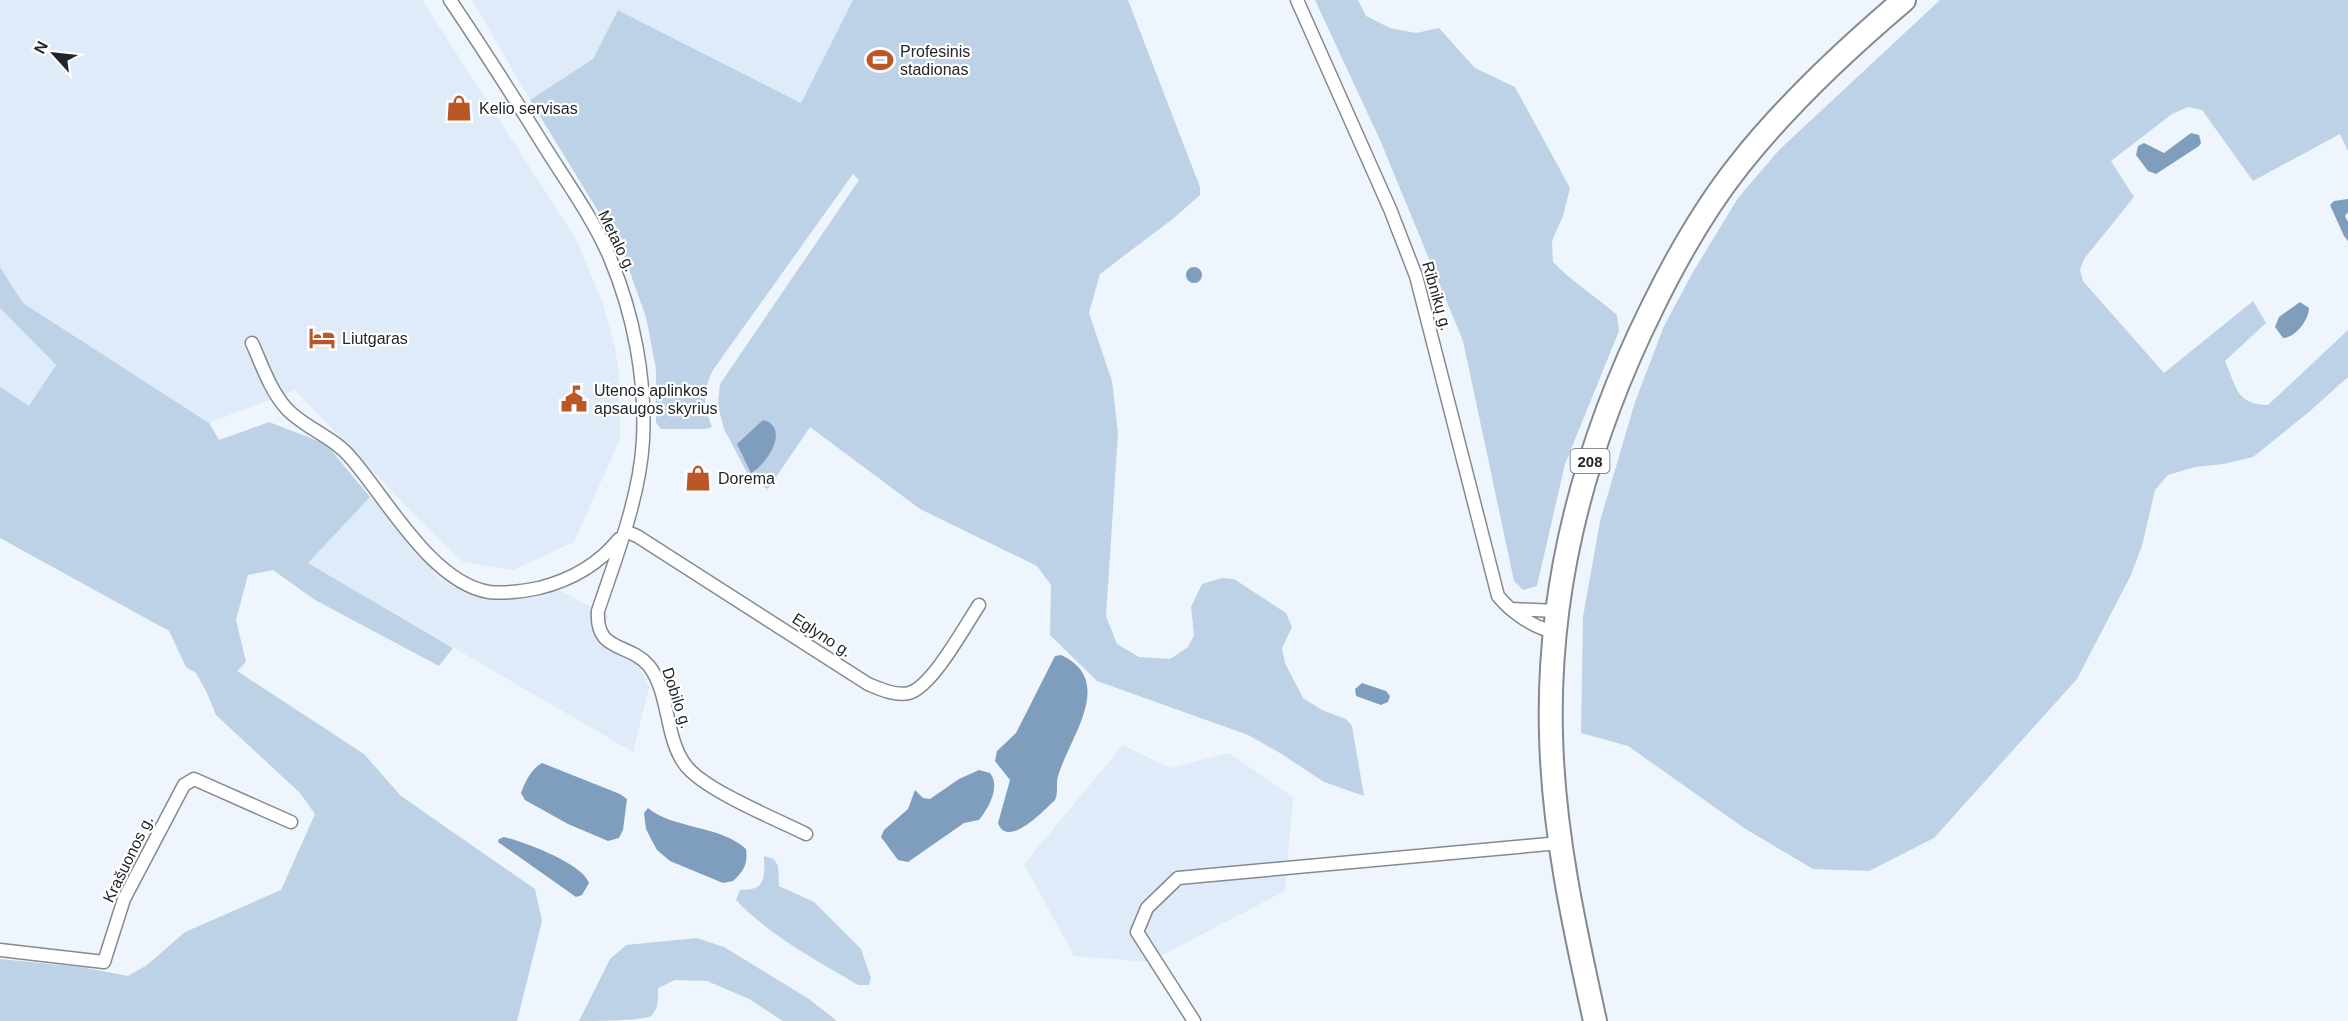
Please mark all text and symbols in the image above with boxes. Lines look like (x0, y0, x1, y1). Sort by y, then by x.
north arrow (24, 24, 84, 84)
text: N (31, 38, 51, 56)
place label: Profesinis stadionas (900, 43, 970, 78)
sports icon: Profesinis stadionas (865, 45, 895, 75)
shop icon: Kelio servisas (444, 93, 474, 123)
place label: Kelio servisas (479, 100, 578, 117)
street label: Metalo g. (595, 208, 639, 274)
street label: Ribnikų g. (1419, 259, 1455, 333)
hotel icon: Liutgaras (307, 323, 337, 353)
place label: Liutgaras (342, 330, 408, 347)
place label: Utenos aplinkos apsaugos skyrius (594, 382, 718, 417)
public building icon: Utenos aplinkos apsaugos skyrius (559, 384, 589, 414)
road number: 208 (1570, 449, 1610, 473)
shop icon: Dorema (683, 463, 713, 493)
place label: Dorema (718, 470, 775, 487)
street label: Eglyno g. (789, 610, 855, 660)
street label: Dobilo g. (659, 665, 695, 731)
street label: Krašuonos g. (100, 813, 156, 905)

